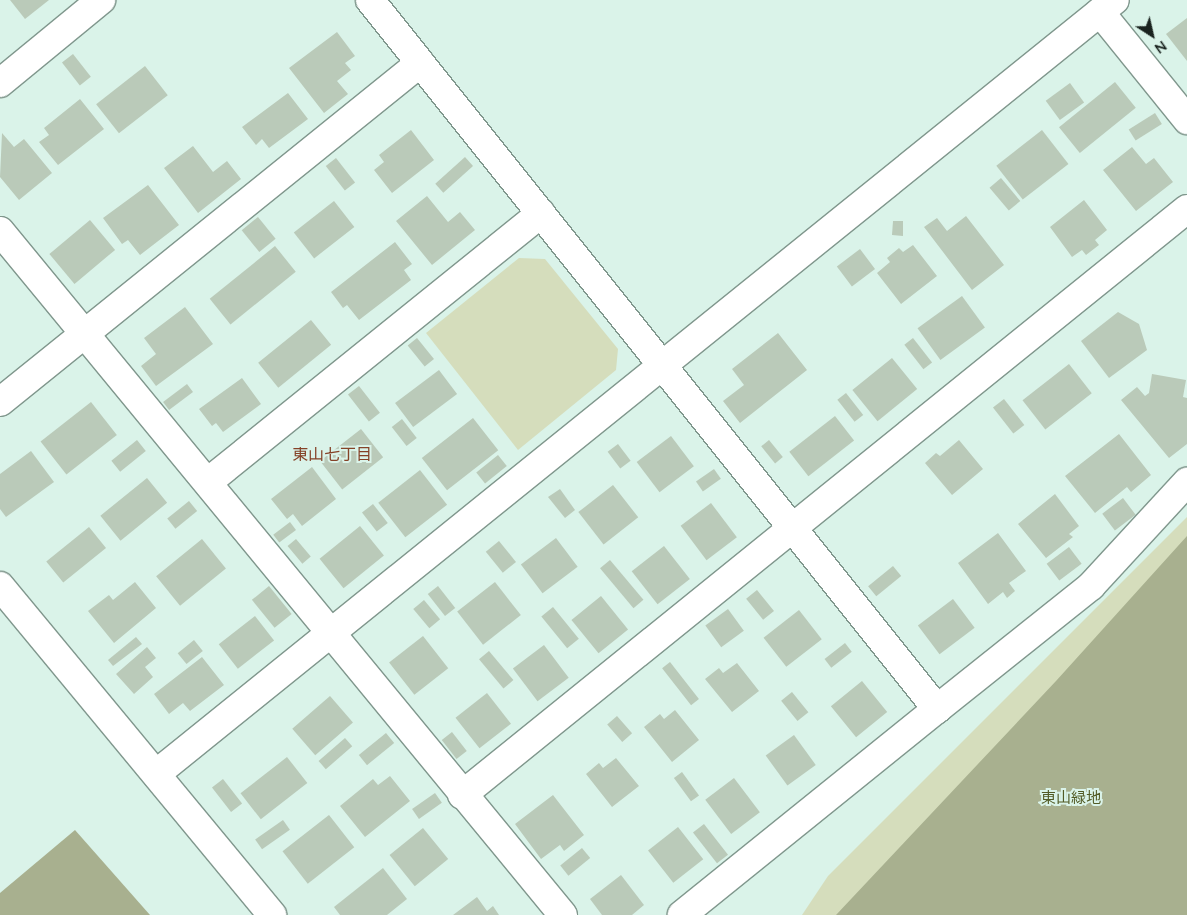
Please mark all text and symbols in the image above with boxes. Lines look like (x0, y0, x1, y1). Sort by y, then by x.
north arrow (1127, 10, 1177, 60)
text: N (1152, 38, 1170, 58)
district label: 東山七丁目 (292, 444, 372, 464)
park label: 東山緑地 (1041, 789, 1101, 807)

